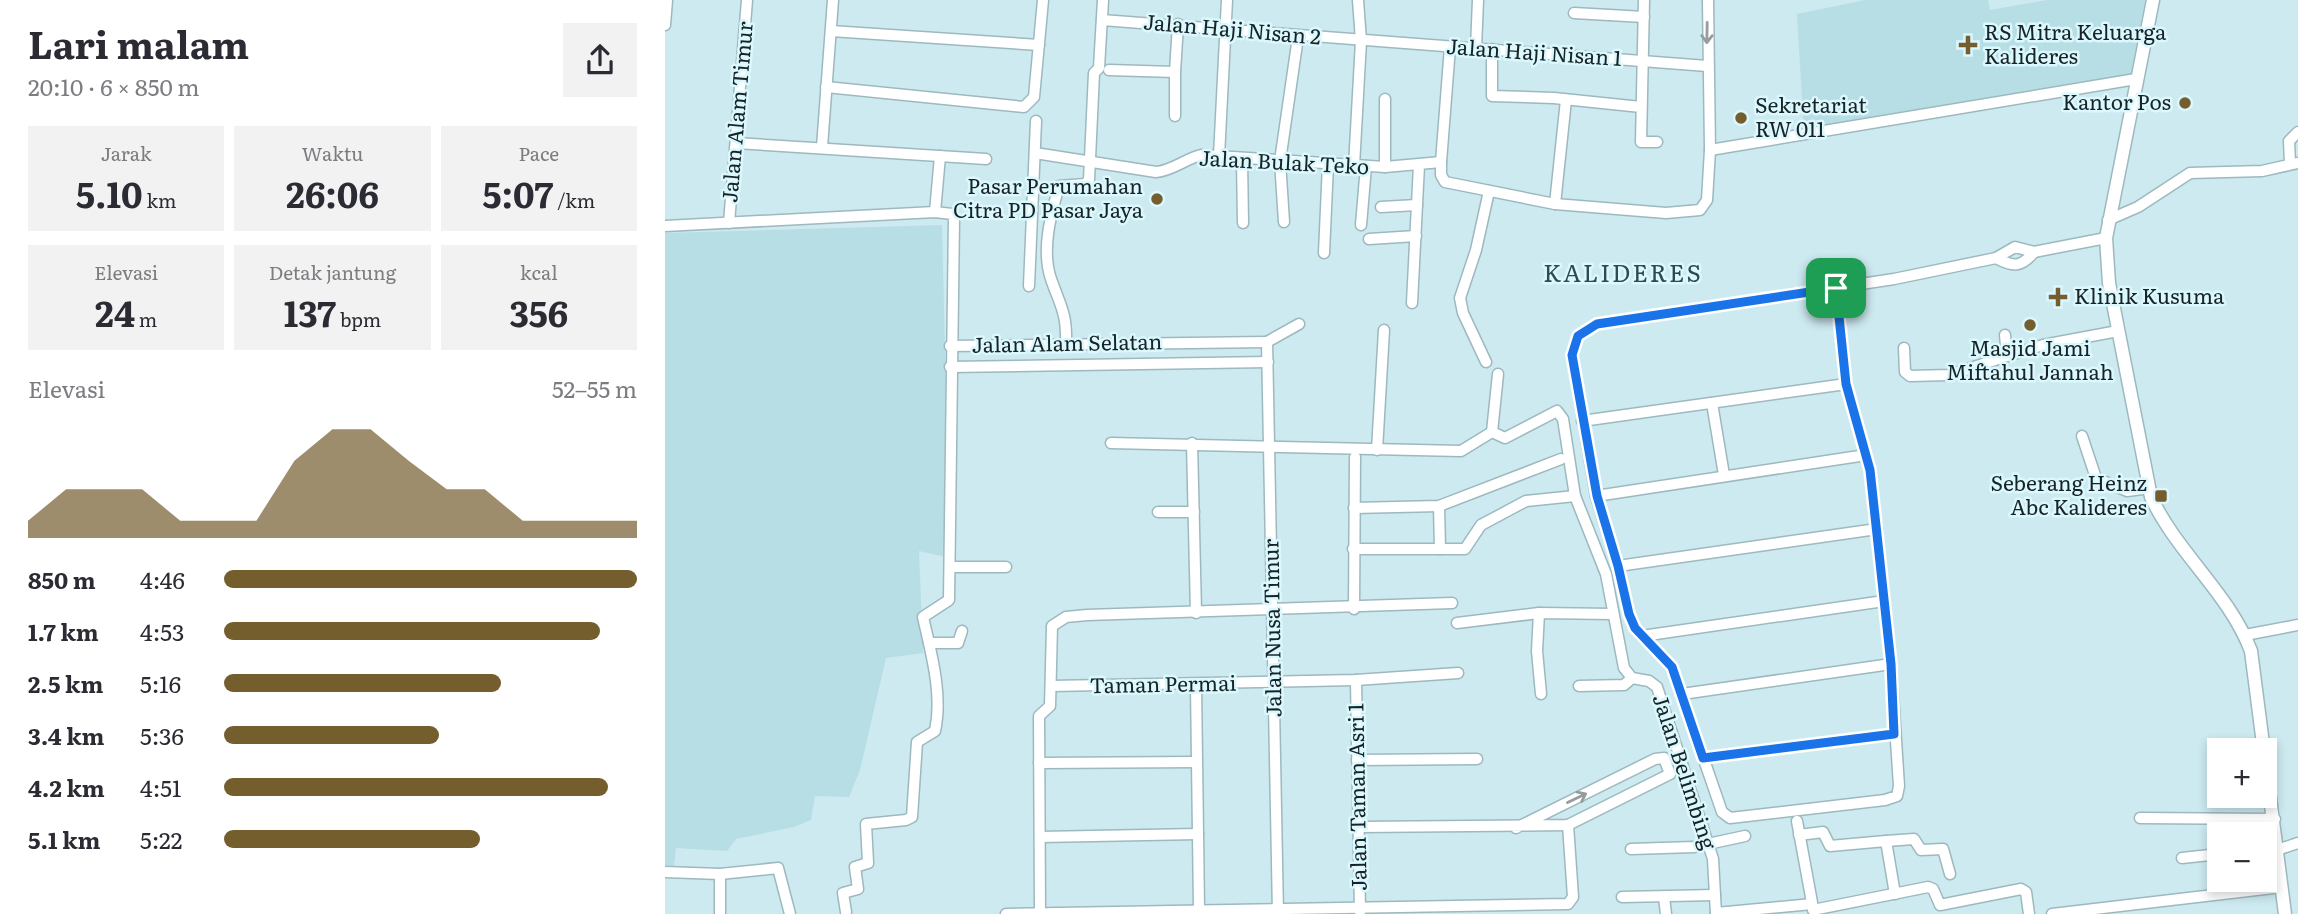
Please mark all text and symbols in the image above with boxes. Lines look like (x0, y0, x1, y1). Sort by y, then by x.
street label: Jalan Haji Nisan 2 (1142, 4, 1322, 51)
text: Lari malam (28, 14, 249, 71)
place label: RS Mitra Keluarga Kalideres (1984, 15, 2167, 70)
street label: Jalan Alam Timur (712, 20, 759, 204)
one-way arrow (1700, 21, 1714, 44)
button: share (563, 23, 637, 97)
street label: Jalan Haji Nisan 1 (1445, 29, 1623, 72)
marker: RS Mitra Keluarga Kalideres (1958, 35, 1978, 55)
text: 20:10 · 6 × 850 m (28, 69, 200, 103)
place label: Kantor Pos (2062, 85, 2171, 116)
place label: Sekretariat RW 011 (1755, 88, 1867, 143)
marker: Kantor Pos (2177, 95, 2193, 111)
marker: Sekretariat RW 011 (1733, 110, 1749, 126)
text: Jarak (101, 139, 152, 167)
text: Waktu (302, 139, 363, 167)
text: Pace (518, 139, 559, 167)
street label: Jalan Bulak Teko (1198, 141, 1370, 180)
text: 5.10 (76, 167, 143, 219)
text: 26:06 (286, 167, 379, 219)
text: 5:07 (482, 167, 553, 219)
place label: Pasar Perumahan Citra PD Pasar Jaya (953, 169, 1144, 224)
text: km (143, 186, 176, 214)
text: /km (553, 186, 595, 214)
marker: Pasar Perumahan Citra PD Pasar Jaya (1149, 191, 1165, 207)
district label: KALIDERES (1543, 254, 1703, 289)
text: Elevasi (94, 258, 158, 286)
text: Detak jantung (269, 258, 396, 286)
text: kcal (520, 258, 558, 286)
pin (1806, 258, 1866, 318)
icon: arrive (1817, 269, 1855, 307)
place label: Klinik Kusuma (2074, 279, 2225, 310)
text: 24 (95, 286, 135, 338)
text: 137 (284, 286, 336, 338)
text: 356 (509, 286, 568, 338)
marker: Klinik Kusuma (2048, 287, 2068, 307)
text: m (135, 305, 157, 333)
text: bpm (336, 305, 381, 333)
marker: Masjid Jami Miftahul Jannah (2022, 317, 2038, 333)
street label: Jalan Alam Selatan (971, 324, 1163, 359)
place label: Masjid Jami Miftahul Jannah (1946, 331, 2114, 386)
text: Elevasi (28, 371, 105, 405)
text: 52–55 m (552, 371, 637, 405)
place label: Seberang Heinz Abc Kalideres (1990, 466, 2147, 521)
marker: Seberang Heinz Abc Kalideres (2153, 488, 2169, 504)
street label: Jalan Nusa Timur (1253, 538, 1288, 718)
text: 850 m (28, 562, 96, 596)
text: 4:46 (140, 562, 185, 596)
text: 1.7 km (28, 614, 99, 648)
text: 4:53 (140, 614, 184, 648)
text: 2.5 km (28, 666, 103, 700)
text: 5:16 (140, 666, 181, 700)
street label: Taman Permai (1089, 666, 1237, 699)
street label: Jalan Belimbing (1647, 689, 1726, 853)
street label: Jalan Taman Asri 1 (1338, 702, 1373, 891)
text: 3.4 km (28, 718, 105, 752)
text: 5:36 (140, 718, 184, 752)
map controls (2207, 738, 2277, 892)
button: + (2207, 738, 2277, 808)
text: 4.2 km (28, 770, 105, 804)
text: 4:51 (140, 770, 181, 804)
one-way arrow (1566, 790, 1587, 804)
text: 5.1 km (28, 822, 101, 856)
text: 5:22 (140, 822, 182, 856)
button: − (2207, 822, 2277, 892)

